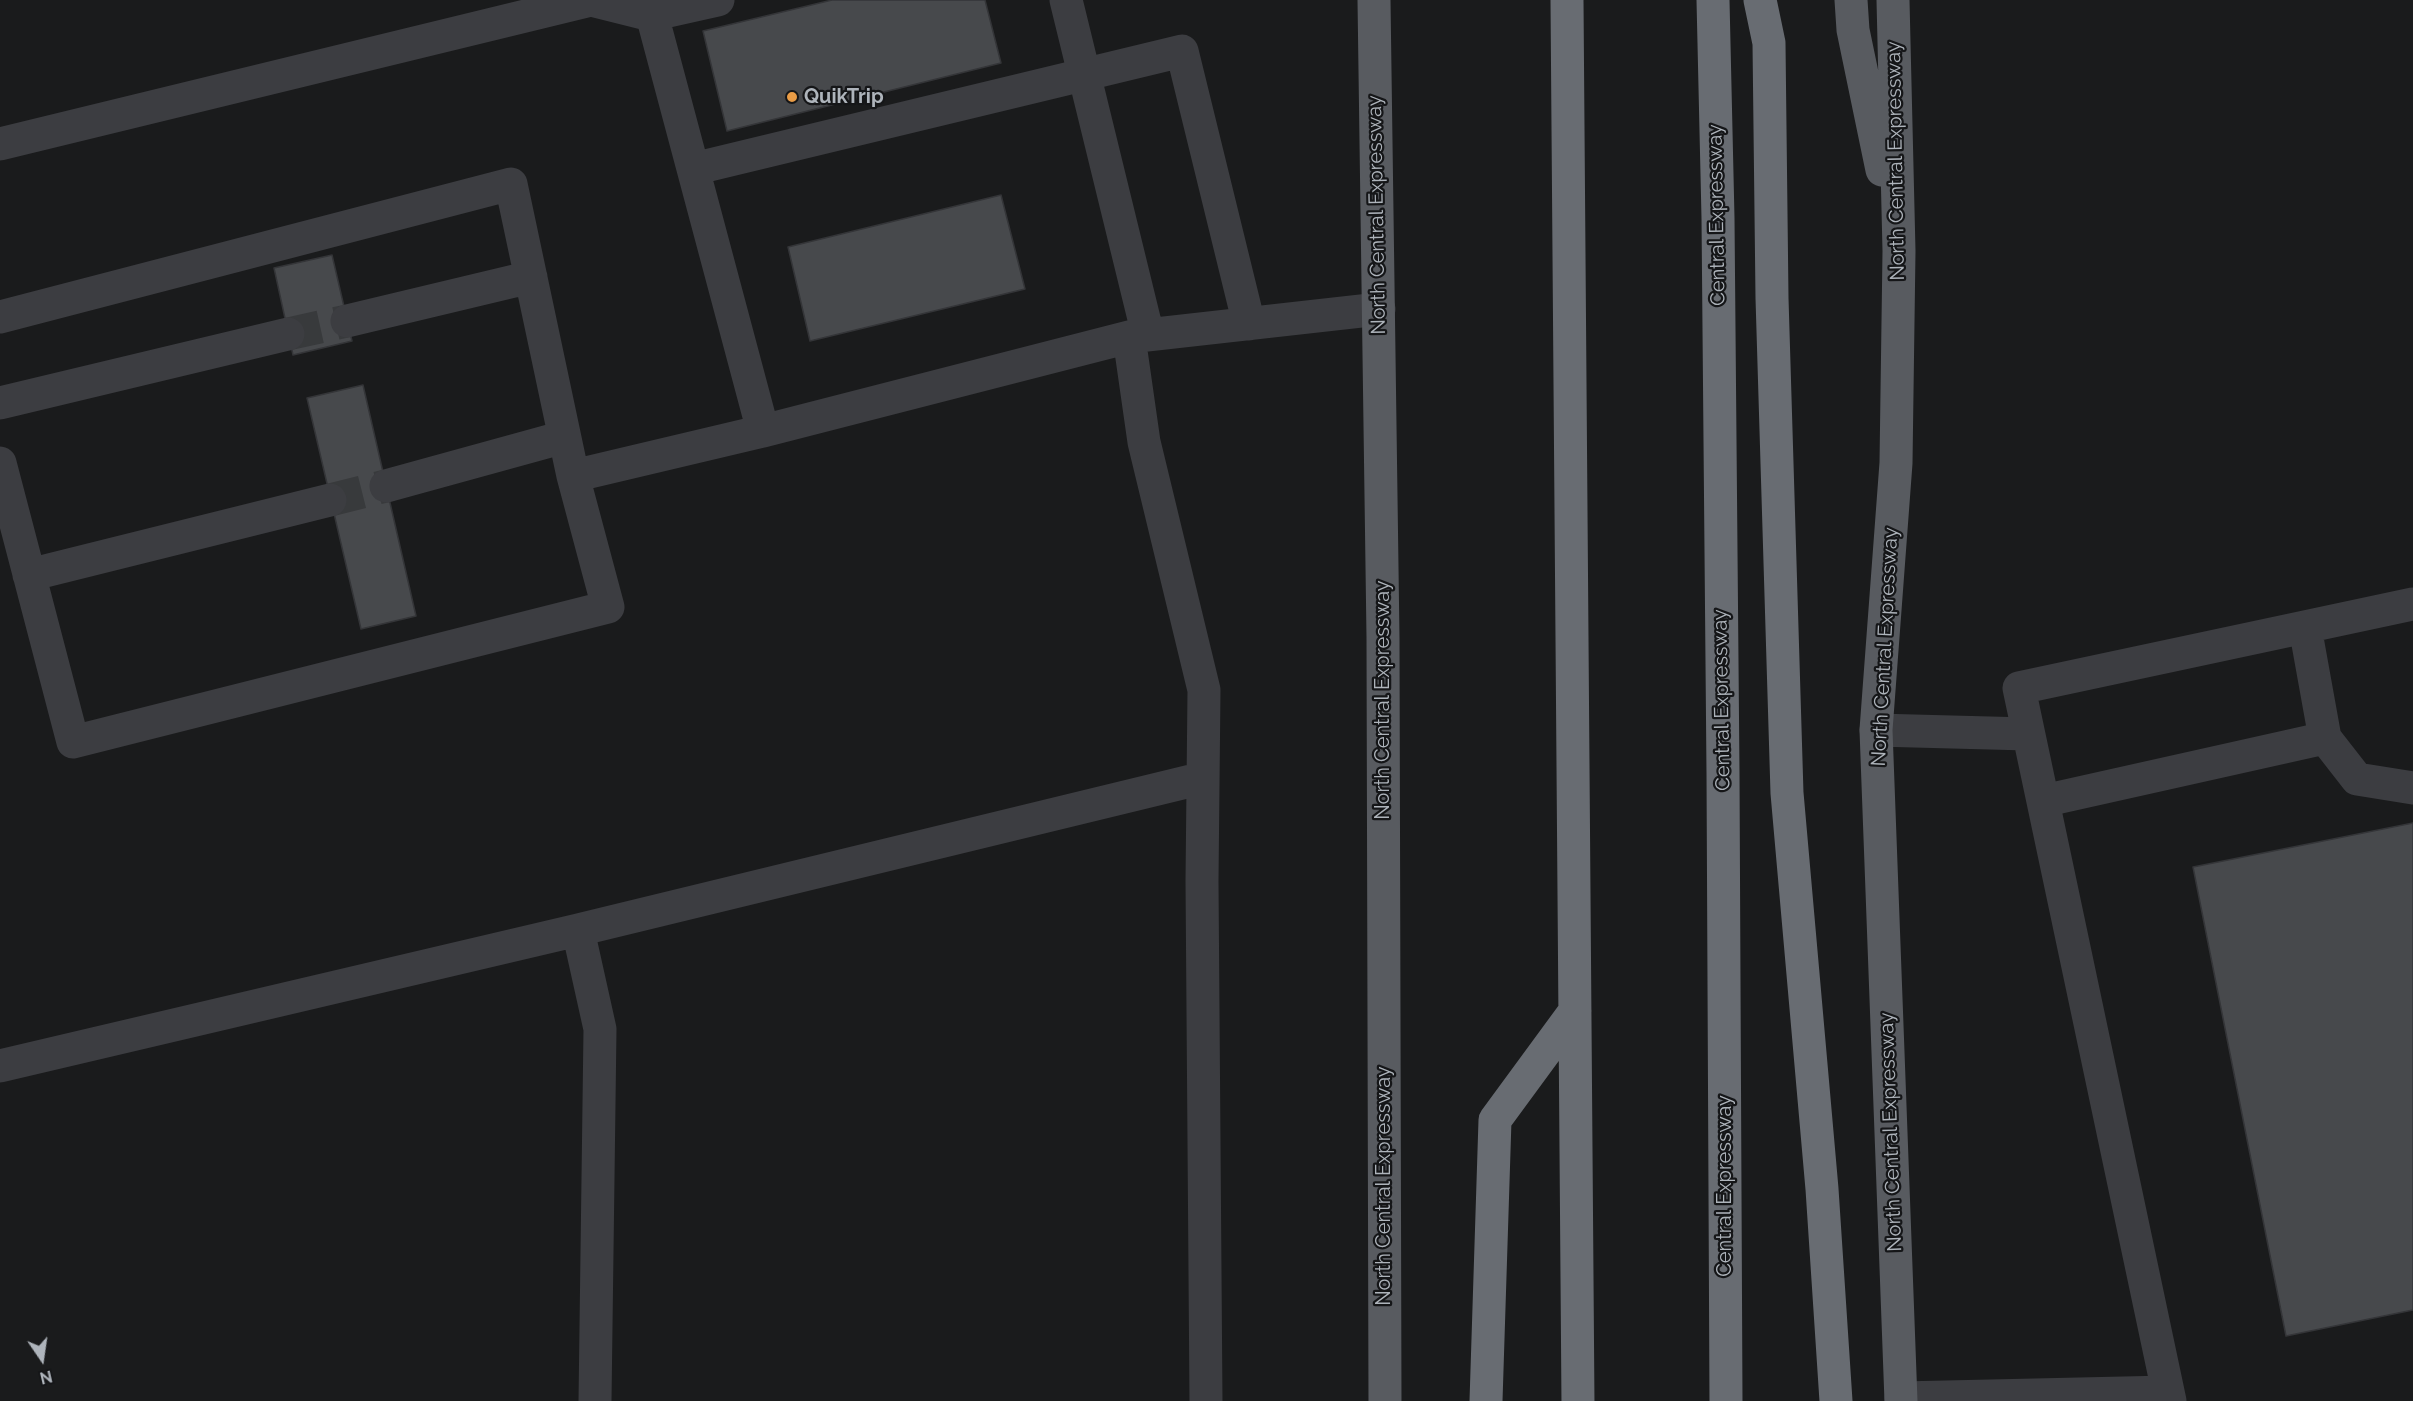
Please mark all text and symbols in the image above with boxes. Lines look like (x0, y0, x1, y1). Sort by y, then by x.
street label: North Central Expressway (1882, 41, 1910, 281)
place label: QuikTrip (804, 85, 884, 109)
marker: QuikTrip (785, 90, 799, 104)
street label: North Central Expressway (1363, 95, 1391, 335)
street label: Central Expressway (1703, 124, 1731, 306)
street label: North Central Expressway (1867, 527, 1903, 767)
street label: North Central Expressway (1371, 580, 1395, 820)
street label: Central Expressway (1708, 609, 1736, 791)
street label: North Central Expressway (1875, 1012, 1907, 1252)
street label: North Central Expressway (1372, 1066, 1396, 1306)
street label: Central Expressway (1713, 1095, 1737, 1277)
north arrow (12, 1329, 72, 1389)
text: N (38, 1366, 54, 1388)

